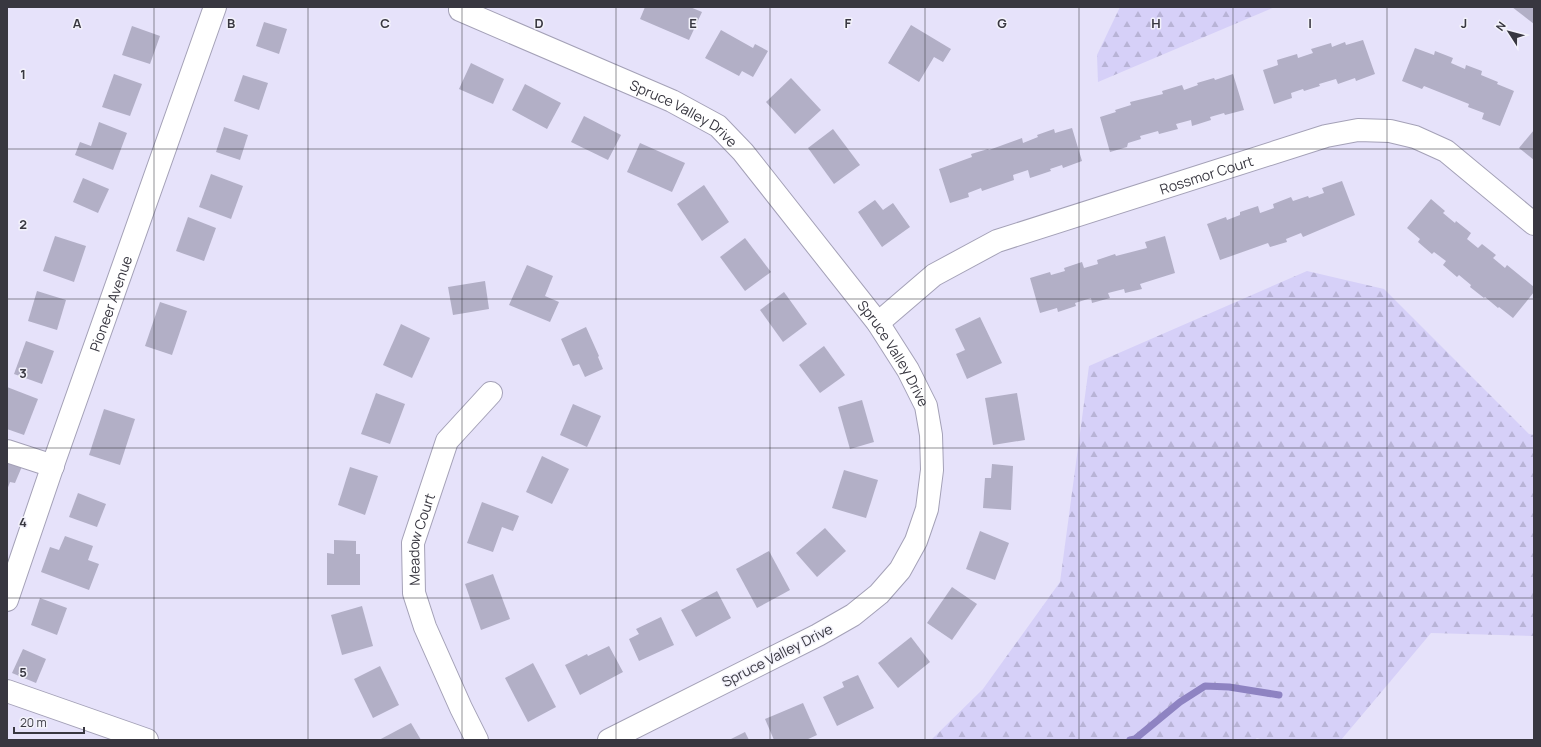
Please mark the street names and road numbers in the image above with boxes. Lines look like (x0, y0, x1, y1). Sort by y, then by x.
street label: Spruce Valley Drive (627, 75, 742, 151)
street label: Rossmor Court (1157, 150, 1256, 198)
street label: Pioneer Avenue (84, 253, 136, 354)
street label: Spruce Valley Drive (854, 296, 934, 409)
street label: Meadow Court (403, 490, 439, 586)
street label: Spruce Valley Drive (718, 619, 836, 691)

